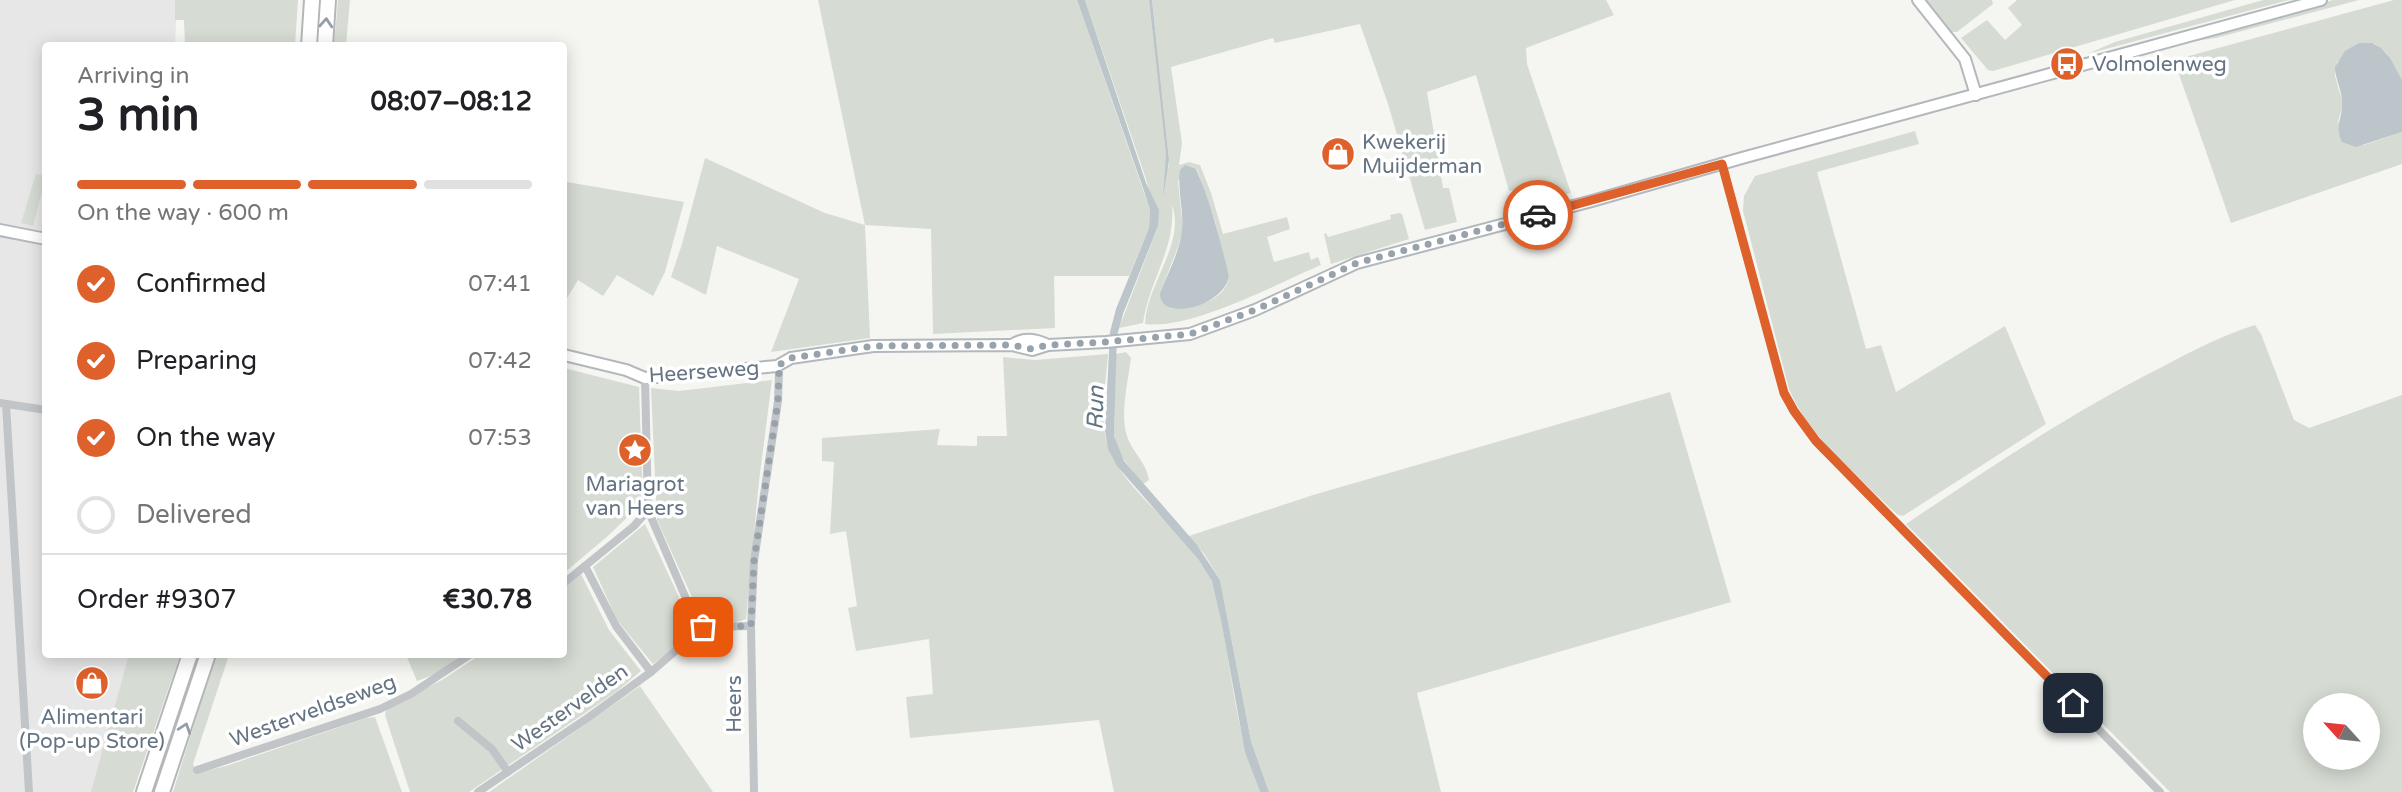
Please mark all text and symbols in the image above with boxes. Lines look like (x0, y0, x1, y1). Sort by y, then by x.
one-way arrow (319, 17, 334, 28)
bus stop icon: Volmolenweg (2048, 45, 2086, 83)
place label: Volmolenweg (2092, 52, 2227, 77)
text: Arriving in (77, 62, 190, 90)
text: 08:07–08:12 (371, 86, 532, 117)
text: 3 min (77, 88, 200, 143)
place label: Kwekerij Muijderman (1362, 130, 1482, 179)
shop icon: Kwekerij Muijderman (1319, 135, 1357, 173)
courier (1503, 180, 1573, 250)
icon: car (1519, 196, 1557, 234)
text: On the way · 600 m (77, 199, 289, 227)
icon: check (77, 265, 115, 303)
text: Confirmed (136, 268, 266, 299)
text: 07:41 (468, 270, 532, 298)
icon: check (77, 342, 115, 380)
text: Preparing (136, 345, 257, 376)
text: 07:42 (468, 347, 532, 375)
street label: Heerseweg (648, 356, 760, 388)
water label: Run (1082, 385, 1110, 430)
icon: check (77, 419, 115, 457)
text: On the way (136, 422, 276, 453)
text: 07:53 (468, 424, 532, 452)
place icon: Mariagrot van Heers (616, 431, 654, 469)
place label: Mariagrot van Heers (586, 472, 684, 521)
text: Delivered (136, 499, 252, 530)
text: Order #9307 (77, 584, 237, 615)
text: €30.78 (442, 584, 532, 615)
pin (673, 597, 733, 657)
icon: bag (684, 608, 722, 646)
street label: Westervelden (507, 659, 633, 757)
shop icon: Alimentari (Pop-up Store) (73, 664, 111, 702)
street label: Westerveldseweg (227, 669, 399, 753)
pin (2043, 673, 2103, 733)
street label: Heers (722, 675, 747, 733)
icon: home (2054, 684, 2092, 722)
north arrow (2303, 693, 2380, 770)
map controls (2303, 693, 2380, 770)
place label: Alimentari (Pop-up Store) (19, 705, 165, 754)
one-way arrow (177, 722, 191, 734)

